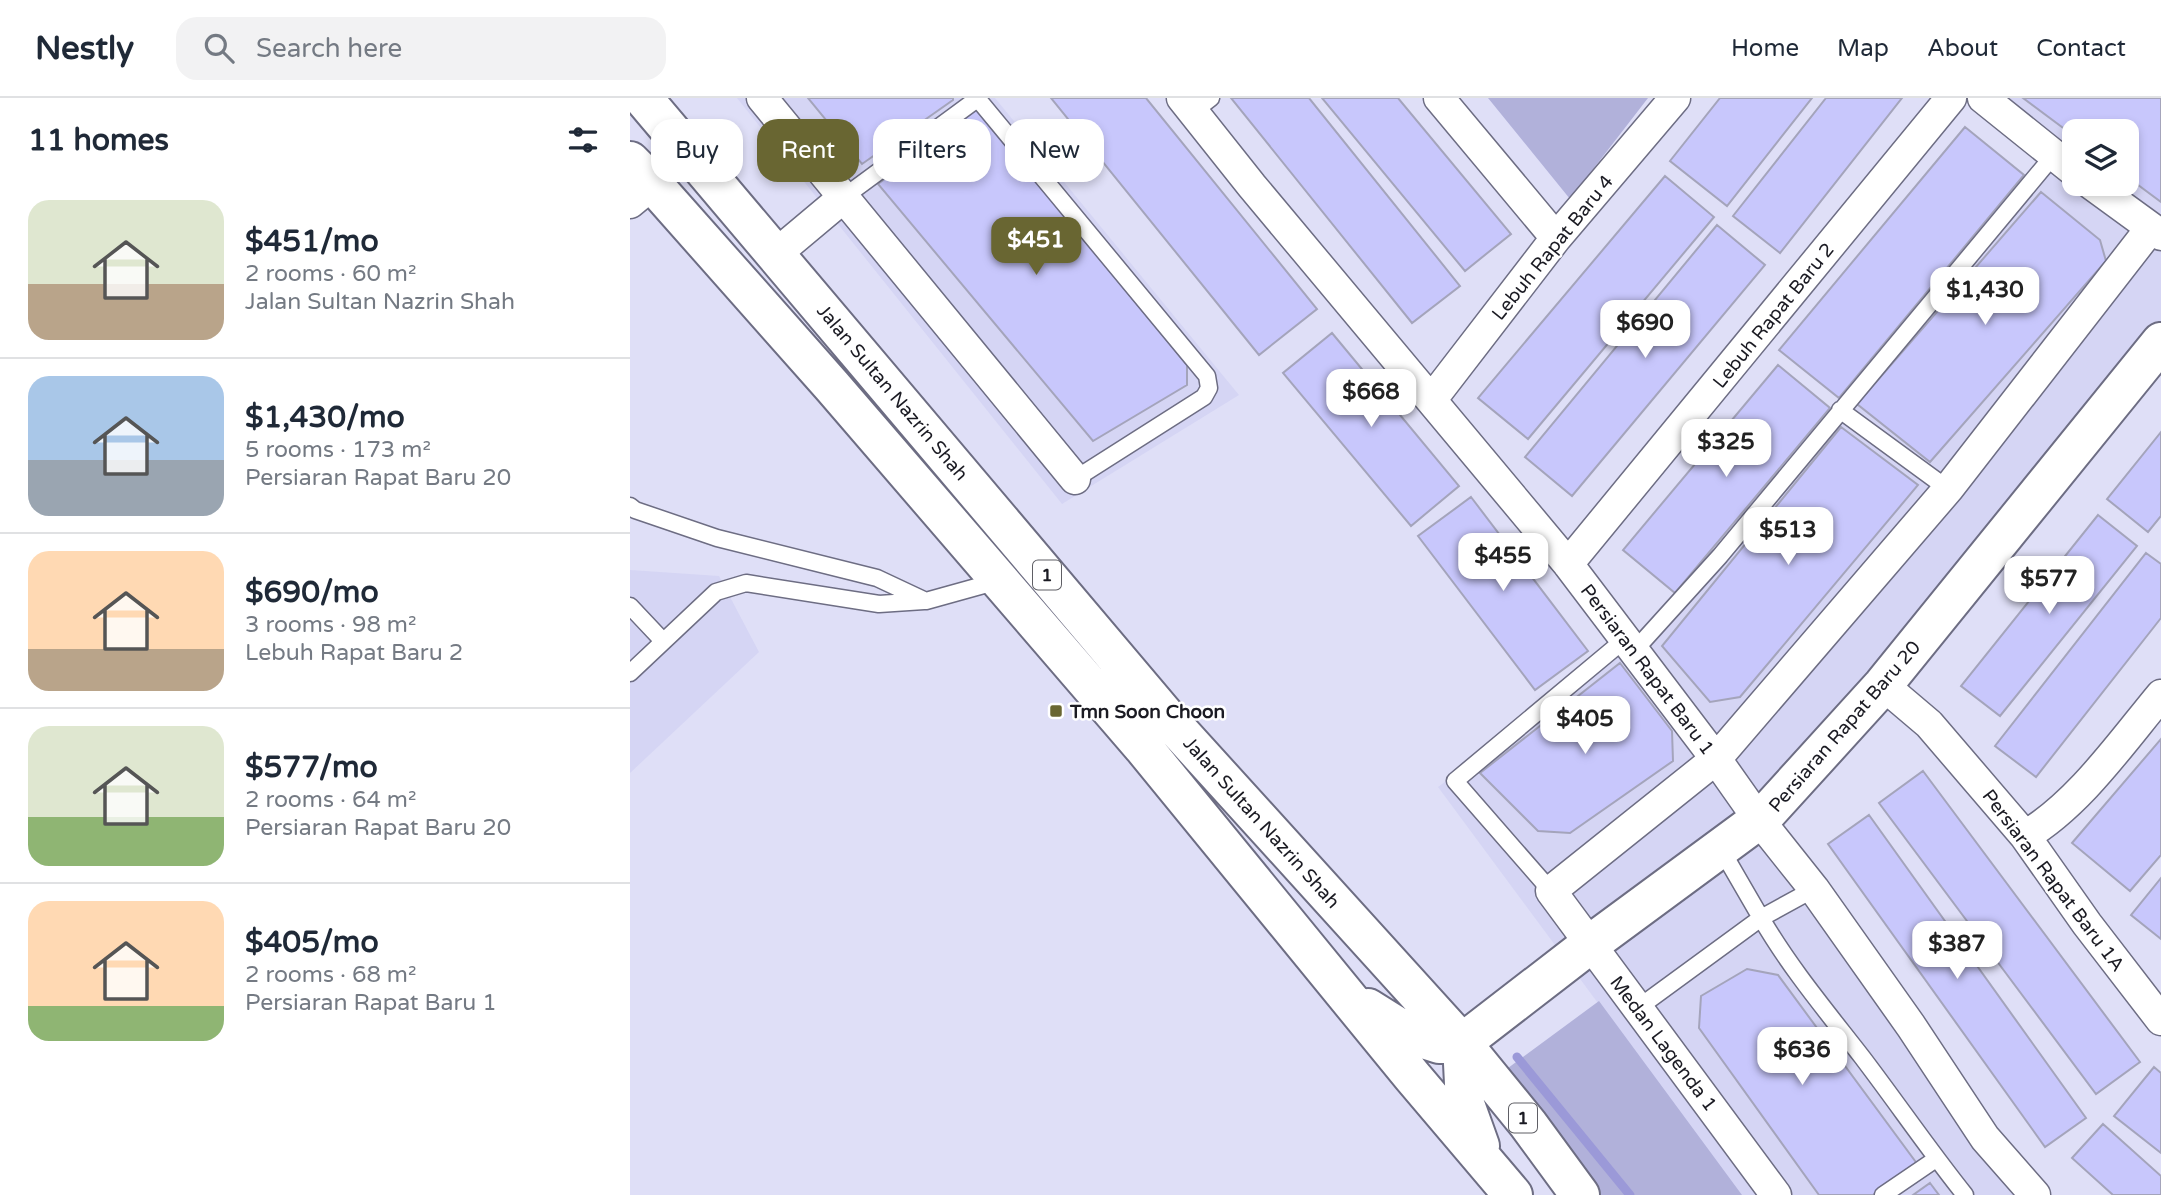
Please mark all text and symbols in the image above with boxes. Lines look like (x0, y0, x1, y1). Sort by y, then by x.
search box (176, 17, 666, 80)
text: Nestly (35, 29, 134, 68)
icon: search (200, 29, 238, 67)
text: Search here (256, 33, 402, 64)
text: Home (1731, 34, 1799, 63)
text: Map (1837, 34, 1889, 63)
text: About (1927, 34, 1998, 63)
text: Contact (2036, 34, 2126, 63)
chip: Buy (651, 119, 743, 182)
chip: Rent (757, 119, 859, 182)
chip: Filters (873, 119, 991, 182)
chip: New (1005, 119, 1104, 182)
map controls (2062, 119, 2139, 196)
button: layers (2062, 119, 2139, 196)
icon: filters (564, 121, 602, 159)
text: 11 homes (28, 122, 169, 159)
street label: Lebuh Rapat Baru 4 (1488, 171, 1618, 325)
pin: $451 (995, 218, 1077, 277)
text: $451/mo (245, 223, 379, 260)
text: $451 (1007, 226, 1065, 254)
icon: home (84, 228, 168, 312)
street label: Lebuh Rapat Baru 2 (1709, 239, 1839, 393)
text: 2 rooms · 60 m² (245, 260, 416, 288)
pin: $1,430 (1928, 268, 2042, 327)
text: $1,430 (1946, 276, 2024, 304)
text: Jalan Sultan Nazrin Shah (245, 288, 515, 316)
street label: Jalan Sultan Nazrin Shah (812, 300, 972, 485)
pin: $690 (1604, 300, 1686, 360)
text: $690 (1616, 309, 1674, 337)
pin: $668 (1330, 370, 1412, 429)
text: $668 (1342, 378, 1400, 406)
text: $1,430/mo (245, 399, 405, 436)
icon: home (84, 404, 168, 488)
pin: $325 (1685, 420, 1767, 479)
text: $325 (1697, 428, 1755, 456)
text: 5 rooms · 173 m² (245, 436, 431, 464)
text: Persiaran Rapat Baru 20 (245, 464, 511, 492)
pin: $513 (1747, 508, 1829, 567)
text: $513 (1759, 516, 1817, 544)
pin: $455 (1462, 533, 1544, 593)
text: $455 (1474, 542, 1532, 570)
pin: $577 (2008, 556, 2090, 616)
road number: 1 (1033, 560, 1061, 589)
text: $577 (2020, 565, 2078, 593)
text: $690/mo (245, 574, 379, 611)
icon: home (84, 579, 168, 663)
street label: Persiaran Rapat Baru 1 (1576, 580, 1719, 759)
text: 3 rooms · 98 m² (245, 611, 416, 639)
street label: Persiaran Rapat Baru 20 (1764, 636, 1925, 817)
text: Lebuh Rapat Baru 2 (245, 639, 463, 667)
pin: $405 (1544, 696, 1626, 756)
place label: Tmn Soon Choon (1069, 701, 1225, 723)
marker: Tmn Soon Choon (1048, 703, 1064, 719)
text: $405 (1556, 705, 1614, 733)
street label: Jalan Sultan Nazrin Shah (1178, 732, 1344, 913)
text: $577/mo (245, 749, 378, 786)
icon: home (84, 754, 168, 838)
street label: Persiaran Rapat Baru 1A (1978, 785, 2129, 976)
text: 2 rooms · 64 m² (245, 786, 416, 814)
text: Persiaran Rapat Baru 20 (245, 814, 511, 842)
pin: $387 (1916, 922, 1998, 981)
text: $405/mo (245, 924, 379, 961)
icon: home (84, 929, 168, 1013)
text: $387 (1928, 930, 1986, 958)
text: 2 rooms · 68 m² (245, 961, 416, 989)
street label: Medan Lagenda 1 (1605, 972, 1721, 1116)
text: Persiaran Rapat Baru 1 (245, 989, 497, 1017)
pin: $636 (1761, 1028, 1843, 1087)
text: $636 (1773, 1036, 1831, 1064)
road number: 1 (1509, 1104, 1537, 1133)

